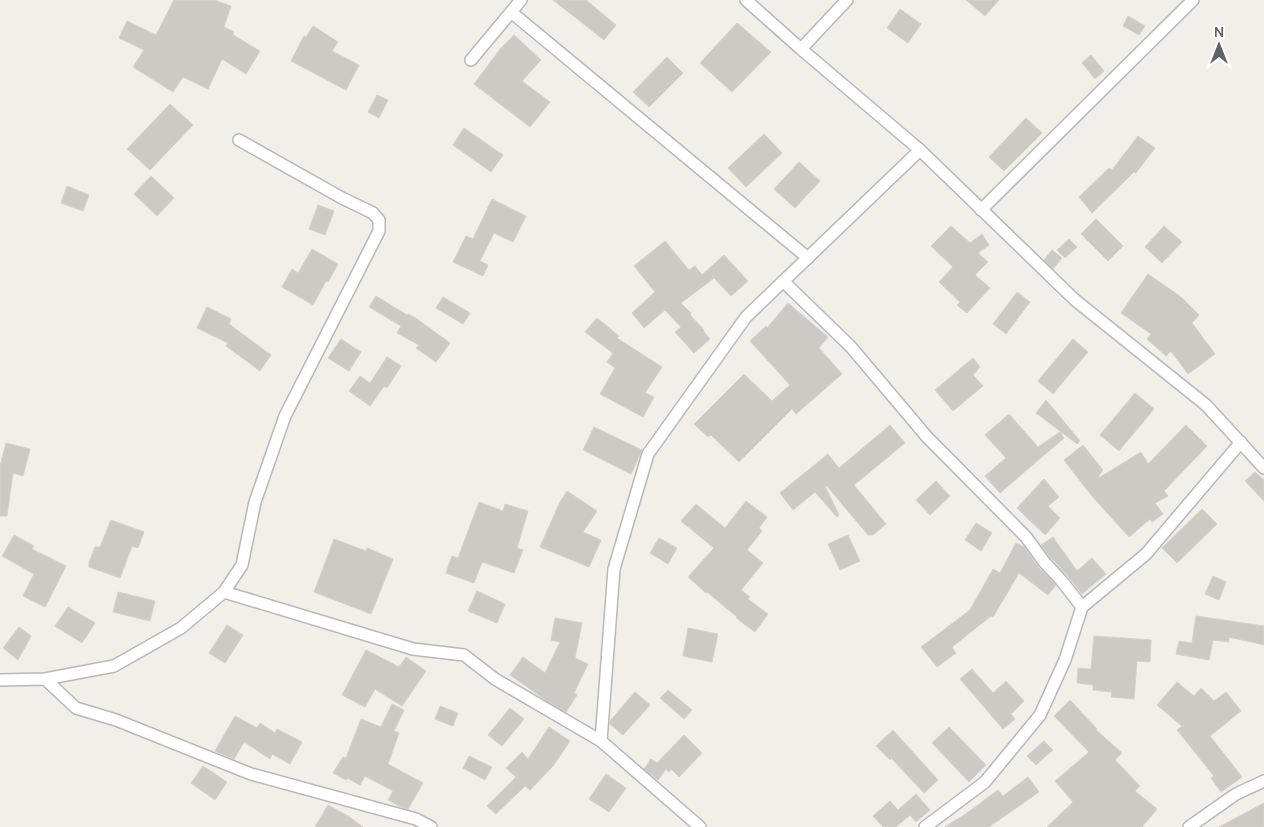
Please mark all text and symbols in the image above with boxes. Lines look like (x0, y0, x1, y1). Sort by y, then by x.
north arrow (1194, 20, 1244, 70)
text: N (1214, 22, 1224, 41)

